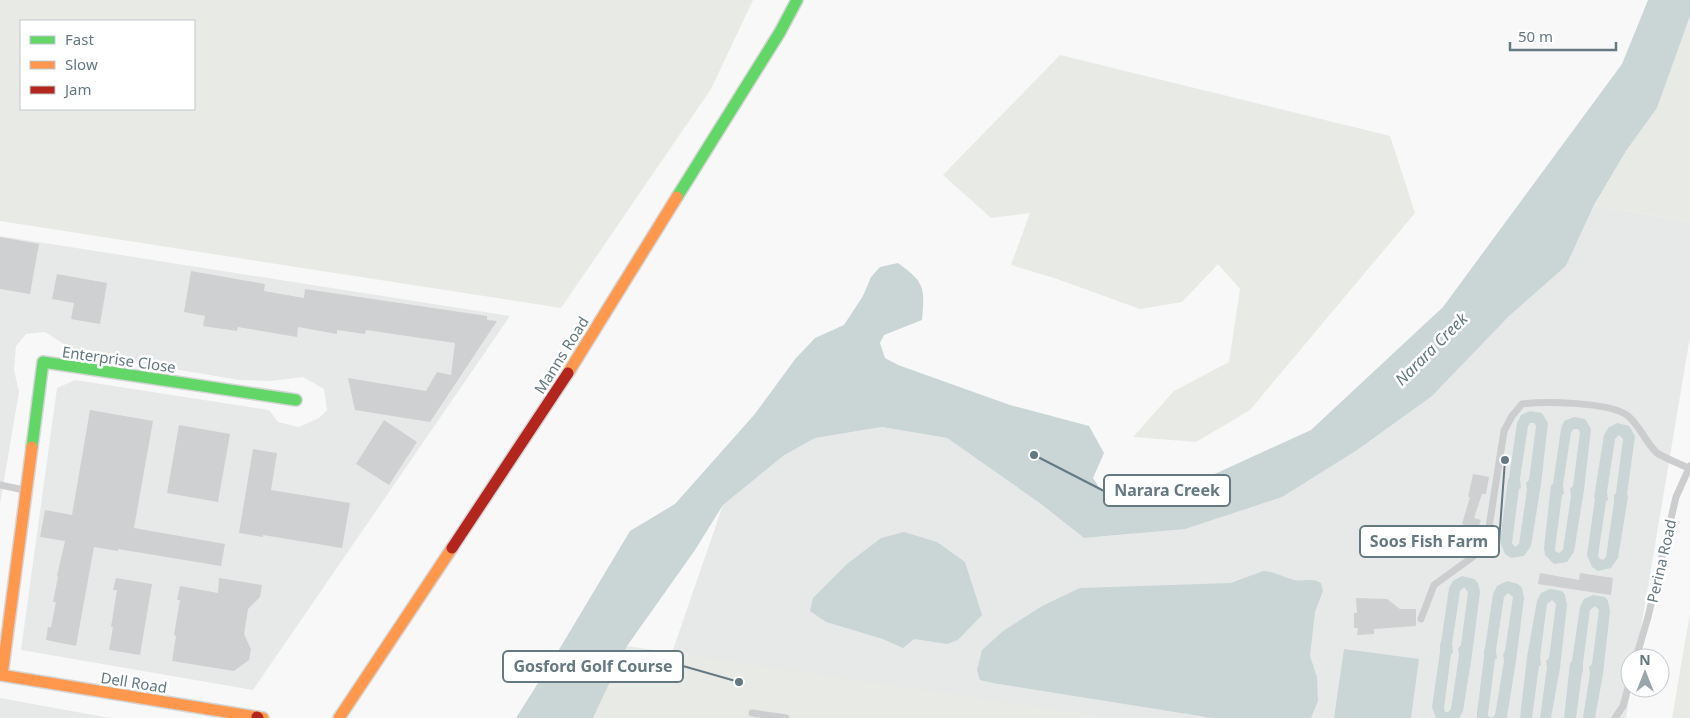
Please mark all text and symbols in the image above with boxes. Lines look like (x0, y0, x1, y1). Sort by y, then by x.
legend (20, 20, 195, 110)
scale bar (1510, 20, 1616, 52)
text: 50 m (1518, 26, 1553, 46)
text: Fast (65, 29, 94, 49)
text: Slow (65, 54, 98, 74)
text: Jam (63, 79, 92, 99)
water label: Narara Creek (1390, 307, 1473, 390)
street label: Manns Road (529, 313, 593, 397)
street label: Enterprise Close (61, 341, 177, 377)
callout: Narara Creek (1104, 475, 1230, 506)
text: Narara Creek (1114, 479, 1220, 501)
street label: Perina Road (1642, 517, 1680, 605)
callout: Soos Fish Farm (1360, 526, 1499, 557)
text: Soos Fish Farm (1370, 530, 1488, 552)
north arrow (1620, 648, 1670, 698)
text: N (1639, 650, 1651, 669)
callout: Gosford Golf Course (503, 651, 683, 682)
text: Gosford Golf Course (513, 655, 673, 677)
street label: Dell Road (99, 667, 169, 697)

